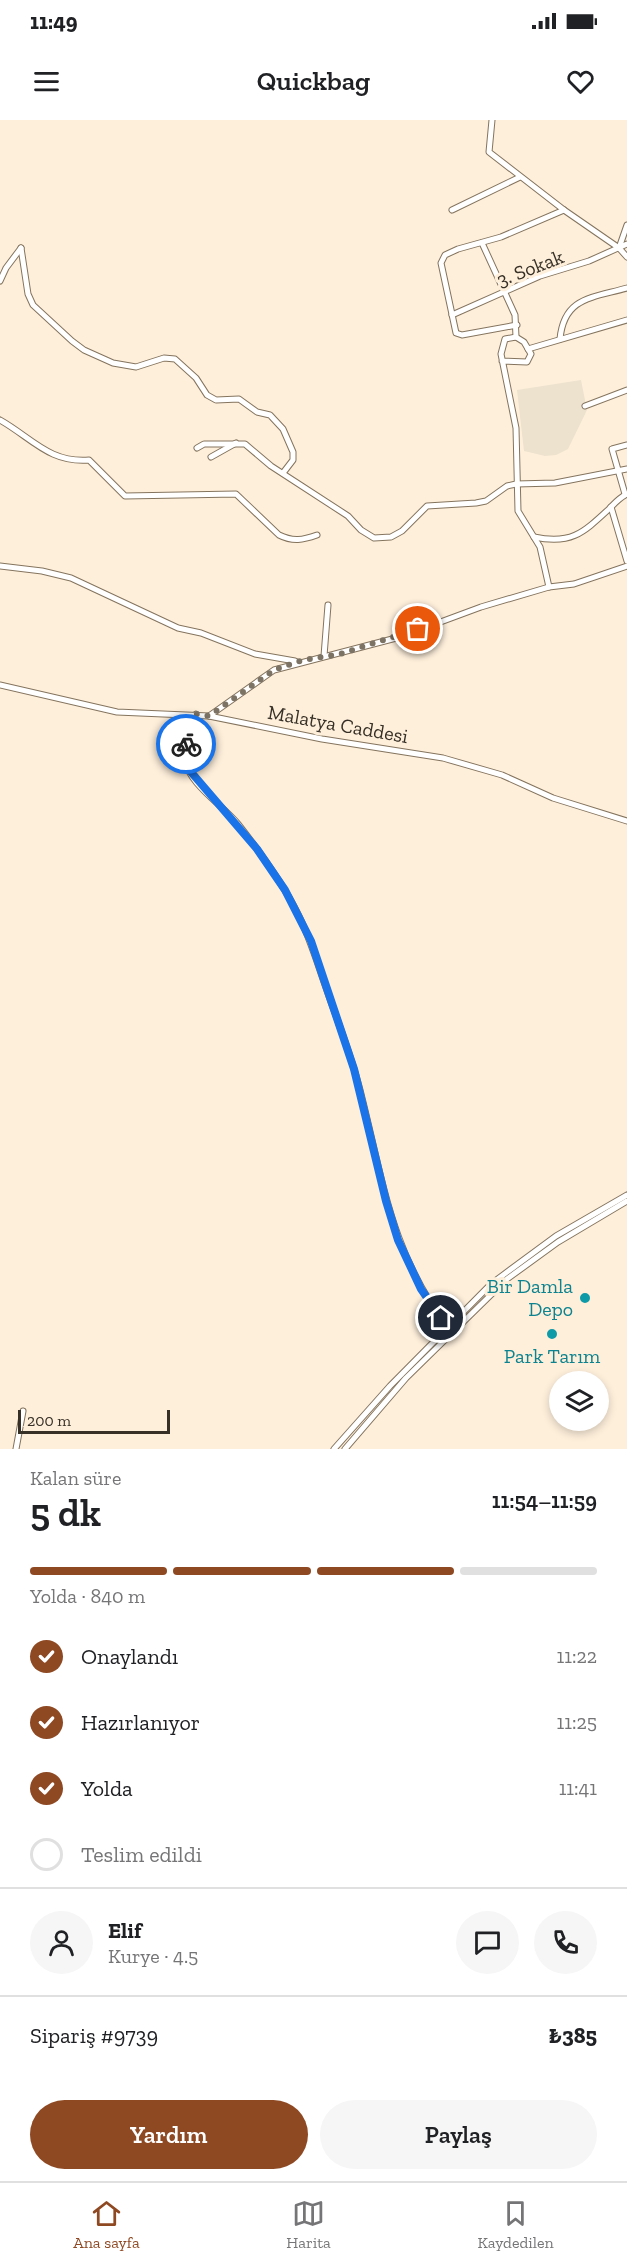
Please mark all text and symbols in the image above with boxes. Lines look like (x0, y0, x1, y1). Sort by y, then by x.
text: 11:49 (30, 8, 78, 35)
icon: menu (30, 65, 63, 98)
text: Quickbag (257, 65, 370, 97)
icon: heart (564, 65, 597, 98)
street label: 3. Sokak (493, 244, 567, 292)
pin (392, 603, 443, 654)
icon: bag (401, 612, 434, 645)
street label: Malatya Caddesi (266, 700, 411, 748)
courier (156, 714, 216, 774)
icon: bike (170, 728, 203, 761)
place label: Bir Damla Depo (487, 1274, 573, 1321)
marker: Bir Damla Depo (578, 1291, 592, 1305)
pin (415, 1292, 466, 1343)
icon: home (424, 1301, 457, 1334)
marker: Park Tarım (545, 1327, 559, 1341)
place label: Park Tarım (504, 1344, 601, 1368)
map controls (549, 1371, 609, 1431)
button: layers (549, 1371, 609, 1431)
scale bar (18, 1407, 170, 1434)
text: 200 m (27, 1411, 71, 1430)
text: Kalan süre (30, 1466, 121, 1490)
text: 11:54–11:59 (492, 1487, 597, 1514)
text: 5 dk (30, 1489, 101, 1536)
text: Yolda · 840 m (30, 1584, 145, 1608)
icon: check (30, 1640, 63, 1673)
text: Onaylandı (81, 1643, 178, 1670)
text: 11:22 (557, 1644, 597, 1668)
icon: check (30, 1706, 63, 1739)
text: Hazırlanıyor (81, 1709, 200, 1736)
text: 11:25 (557, 1710, 597, 1734)
icon: check (30, 1772, 63, 1805)
text: Yolda (81, 1775, 133, 1802)
text: 11:41 (559, 1776, 597, 1800)
text: Teslim edildi (81, 1841, 202, 1868)
button: person (30, 1911, 93, 1974)
button: chat (456, 1911, 519, 1974)
button: phone (534, 1911, 597, 1974)
text: Elif (108, 1917, 141, 1944)
text: Kurye · 4.5 (108, 1944, 198, 1968)
text: Sipariş #9739 (30, 2022, 158, 2049)
text: ₺385 (549, 2022, 597, 2049)
button: Yardım (30, 2100, 308, 2169)
button: Paylaş (320, 2100, 597, 2169)
tab: Ana sayfa (73, 2197, 140, 2252)
tab: Harita (286, 2197, 331, 2252)
tab: Kaydedilen (478, 2197, 554, 2252)

